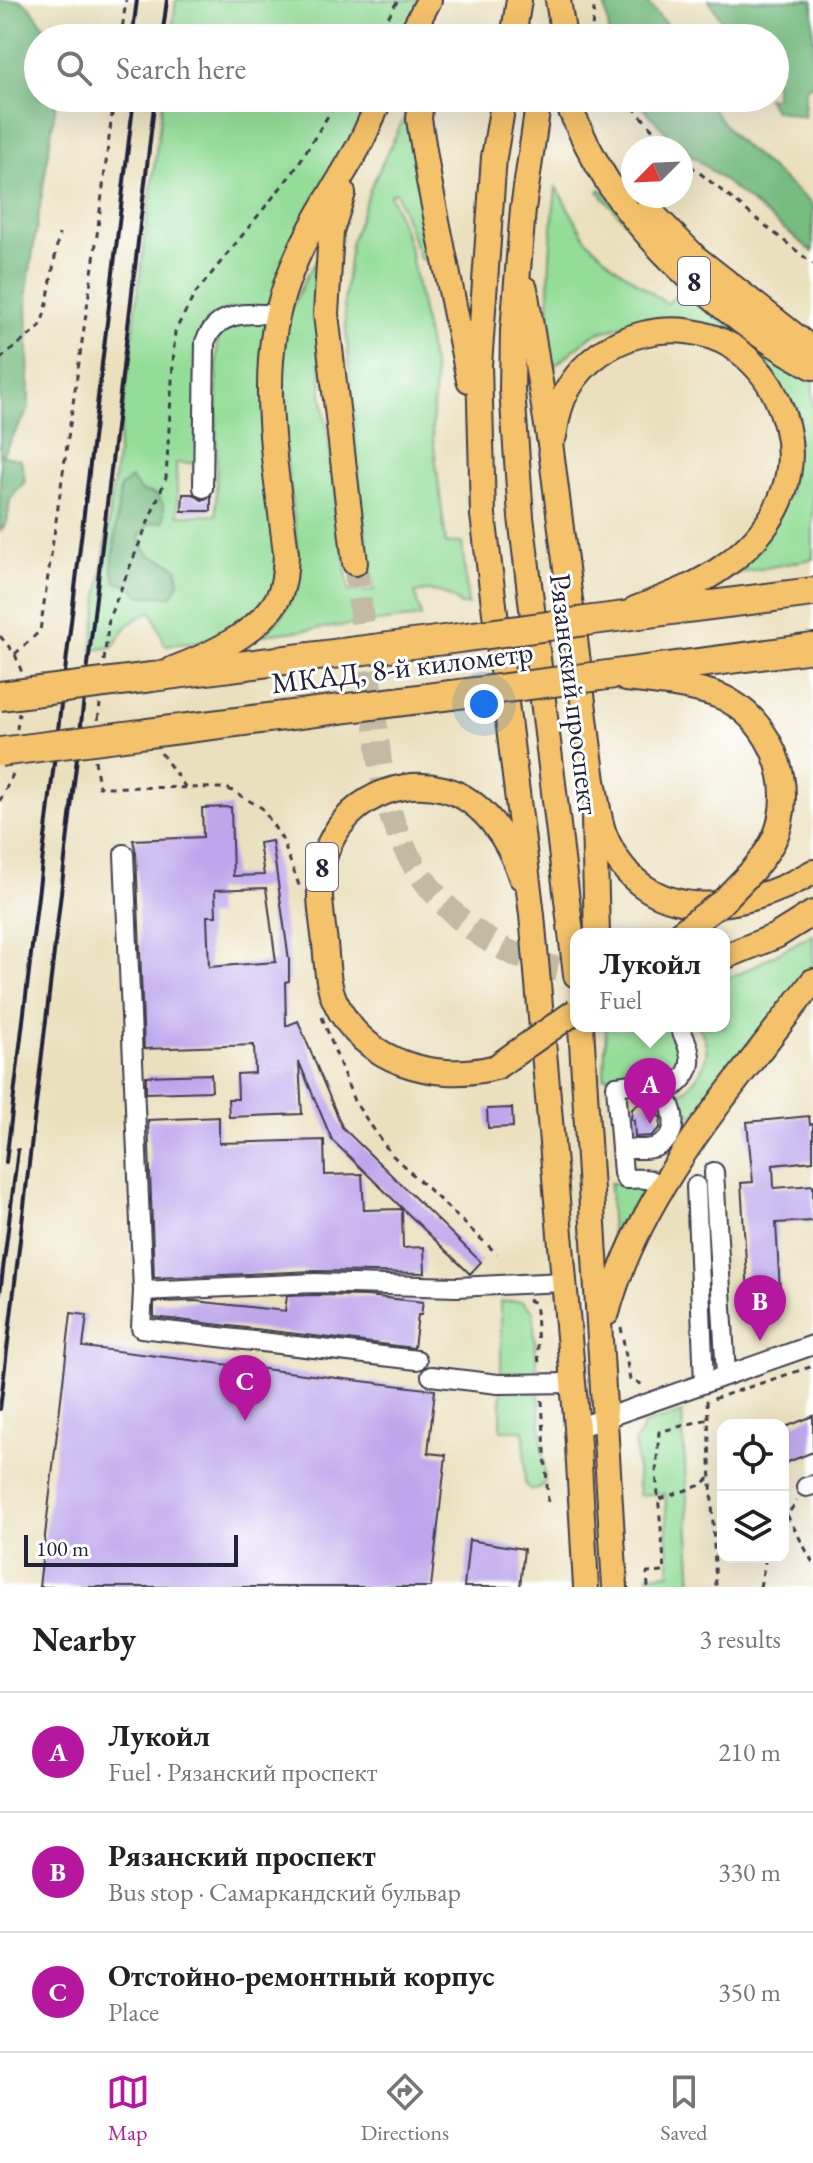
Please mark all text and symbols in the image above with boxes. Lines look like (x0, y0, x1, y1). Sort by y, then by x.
search box (24, 24, 789, 112)
icon: search (52, 46, 96, 90)
text: Search here (116, 49, 246, 88)
north arrow (621, 136, 693, 208)
road number: 8 (678, 257, 710, 305)
street label: Рязанский проспект (541, 571, 609, 817)
street label: МКАД, 8-й километр (269, 632, 535, 702)
your location (464, 684, 504, 724)
road number: 8 (306, 843, 338, 891)
popup (570, 928, 730, 1032)
text: Лукойл (599, 944, 701, 983)
text: Fuel (599, 983, 642, 1017)
pin: A (624, 1058, 676, 1124)
pin: B (734, 1275, 786, 1341)
pin: C (219, 1355, 271, 1421)
map controls (717, 1419, 789, 1563)
button: locate (717, 1419, 789, 1491)
button: layers (717, 1491, 789, 1563)
scale bar (24, 1531, 238, 1567)
text: 100 m (36, 1534, 89, 1563)
text: Nearby (32, 1617, 136, 1661)
text: 3 results (700, 1622, 781, 1656)
text: Лукойл (108, 1716, 210, 1755)
text: A (49, 1735, 67, 1769)
text: 210 m (718, 1735, 781, 1769)
text: Fuel · Рязанский проспект (108, 1755, 377, 1789)
text: Рязанский проспект (108, 1836, 376, 1875)
text: B (50, 1855, 66, 1889)
text: 330 m (718, 1855, 781, 1889)
text: Bus stop · Самаркандский бульвар (108, 1875, 461, 1909)
text: Отстойно-ремонтный корпус (108, 1956, 495, 1995)
text: C (49, 1975, 67, 2009)
text: 350 m (718, 1975, 781, 2009)
text: Place (108, 1995, 159, 2029)
tab: Map (106, 2070, 150, 2147)
tab: Directions (361, 2070, 449, 2147)
tab: Saved (660, 2070, 707, 2147)

